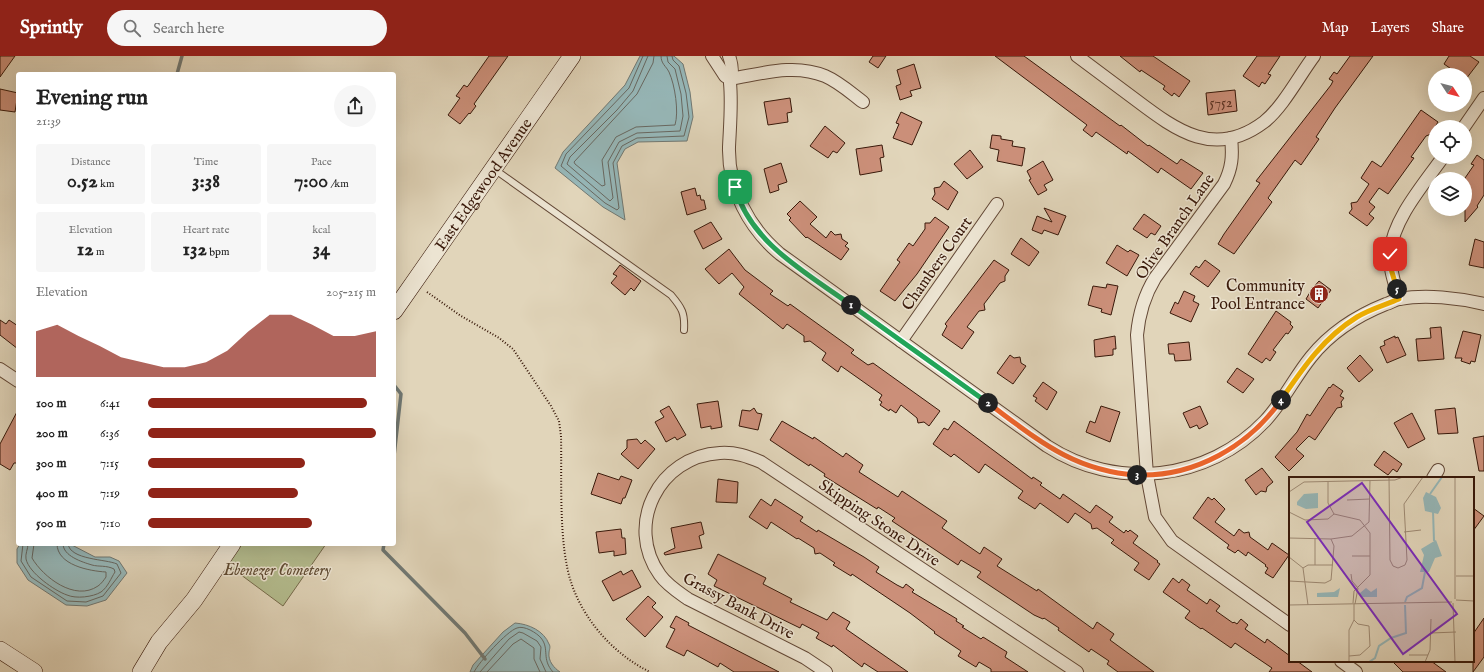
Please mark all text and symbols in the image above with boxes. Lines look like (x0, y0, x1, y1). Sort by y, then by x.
search box (107, 10, 387, 46)
text: Sprintly (20, 16, 83, 40)
icon: search (121, 17, 143, 39)
text: Search here (153, 19, 224, 38)
text: Map (1322, 19, 1349, 37)
text: Layers (1371, 19, 1410, 37)
text: Share (1432, 19, 1464, 37)
north arrow (1428, 68, 1472, 112)
map controls (1428, 68, 1472, 216)
text: Evening run (36, 84, 148, 112)
button: share (334, 85, 376, 127)
house number: 5752 (1209, 94, 1233, 112)
text: 21:39 (36, 113, 61, 130)
street label: East Edgewood Avenue (431, 115, 537, 255)
button: locate (1428, 120, 1472, 164)
text: Distance (71, 155, 111, 169)
text: Time (194, 155, 218, 169)
text: Pace (311, 155, 332, 169)
text: 0.52 (67, 169, 98, 194)
text: 3:38 (192, 169, 220, 194)
text: 7:00 (294, 169, 328, 194)
pin (718, 170, 752, 204)
street label: Olive Branch Lane (1132, 170, 1220, 284)
button: layers (1428, 172, 1472, 216)
icon: arrive (724, 176, 746, 198)
text: km (98, 177, 114, 191)
text: /km (328, 177, 349, 191)
street label: Chambers Court (898, 213, 978, 315)
text: Elevation (69, 223, 112, 237)
text: Heart rate (183, 223, 229, 237)
text: kcal (312, 223, 331, 237)
text: 12 (77, 237, 94, 262)
text: 132 (182, 237, 207, 262)
text: 34 (313, 237, 330, 262)
pin (1373, 237, 1407, 271)
icon: check (1379, 243, 1401, 265)
text: m (94, 245, 105, 259)
text: bpm (207, 245, 230, 259)
place label: Community Pool Entrance (1210, 277, 1305, 315)
pin: 5 (1387, 279, 1407, 299)
text: 5 (1395, 282, 1399, 296)
building icon: Community Pool Entrance (1308, 283, 1330, 305)
text: Elevation (36, 284, 88, 301)
text: 205–215 m (326, 284, 376, 301)
pin: 1 (841, 295, 861, 315)
text: 1 (849, 298, 853, 312)
pin: 4 (1271, 390, 1291, 410)
pin: 2 (978, 393, 998, 413)
text: 4 (1278, 393, 1284, 407)
text: 100 m (36, 395, 66, 412)
text: 6:41 (100, 395, 120, 412)
text: 2 (985, 396, 991, 410)
text: 200 m (36, 425, 68, 442)
text: 6:36 (100, 425, 119, 442)
text: 300 m (36, 455, 67, 472)
text: 7:15 (100, 455, 119, 472)
pin: 3 (1127, 465, 1147, 485)
text: 3 (1135, 468, 1139, 482)
street label: Skipping Stone Drive (814, 476, 943, 572)
inset map (1289, 477, 1474, 662)
text: 400 m (36, 485, 68, 502)
text: 7:19 (100, 485, 120, 502)
text: 500 m (36, 515, 66, 532)
text: 7:10 (100, 515, 121, 532)
park label: Ebenezer Cometery (222, 561, 332, 581)
street label: Grassy Bank Drive (679, 569, 797, 645)

